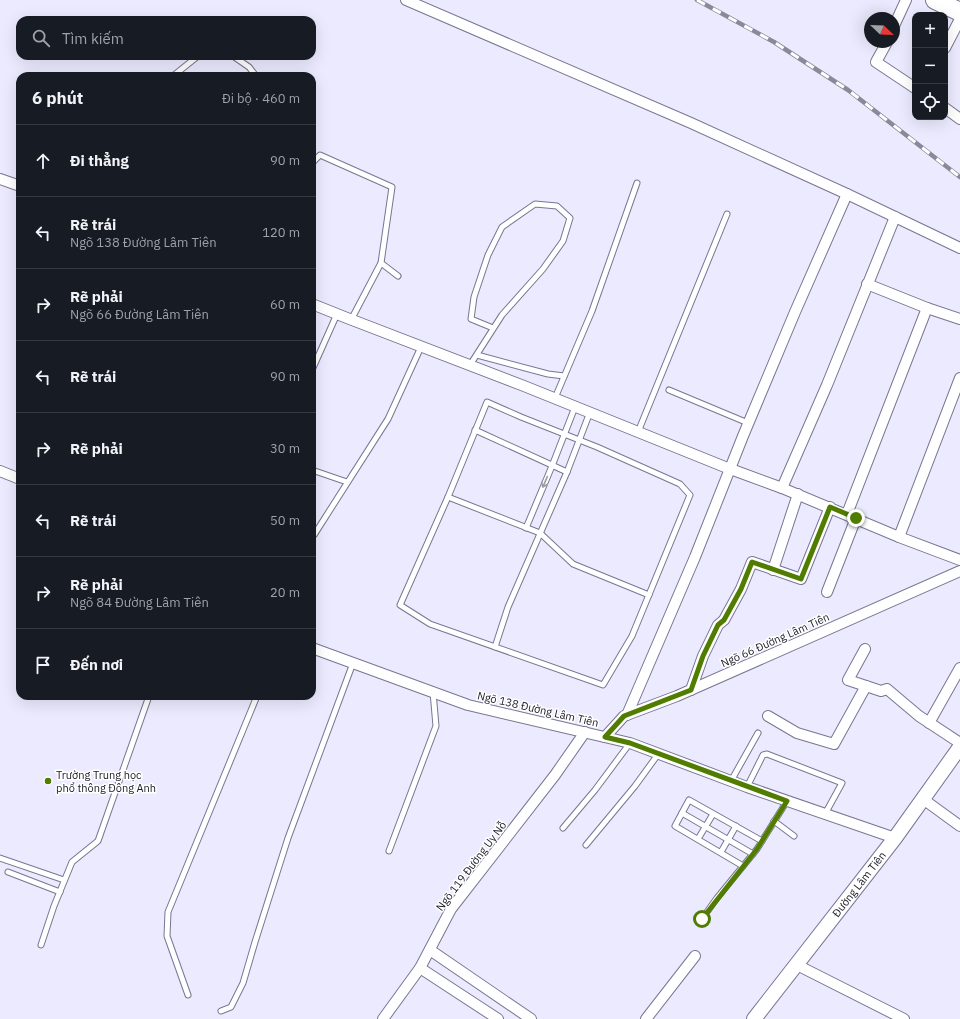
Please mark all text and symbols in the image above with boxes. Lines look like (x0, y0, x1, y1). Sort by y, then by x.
north arrow (864, 12, 900, 48)
map controls (912, 12, 948, 120)
button: + (912, 12, 948, 48)
search box (16, 16, 316, 60)
icon: search (30, 27, 52, 49)
text: Tìm kiếm (62, 29, 124, 48)
button: − (912, 48, 948, 84)
button: locate (912, 84, 948, 120)
text: 6 phút (32, 87, 83, 109)
text: Đi bộ · 460 m (222, 90, 300, 107)
icon: ahead (32, 150, 54, 172)
text: Đi thẳng (70, 151, 129, 170)
text: 90 m (270, 152, 300, 169)
text: Rẽ trái (70, 215, 116, 234)
icon: left (32, 222, 54, 244)
text: 120 m (262, 224, 300, 241)
text: Ngõ 138 Đường Lâm Tiên (70, 234, 217, 251)
text: Rẽ phải (70, 287, 123, 306)
icon: right (32, 294, 54, 316)
text: 60 m (270, 296, 300, 313)
text: Ngõ 66 Đường Lâm Tiên (70, 306, 209, 323)
icon: left (32, 366, 54, 388)
text: Rẽ trái (70, 367, 116, 386)
text: 90 m (270, 368, 300, 385)
icon: right (32, 438, 54, 460)
text: Rẽ phải (70, 439, 123, 458)
text: 30 m (270, 440, 300, 457)
one-way arrow (541, 476, 549, 488)
route end (847, 509, 865, 527)
icon: left (32, 510, 54, 532)
text: Rẽ trái (70, 511, 116, 530)
text: 50 m (270, 512, 300, 529)
text: Rẽ phải (70, 575, 123, 594)
icon: right (32, 582, 54, 604)
text: 20 m (270, 584, 300, 601)
text: Ngõ 84 Đường Lâm Tiên (70, 594, 209, 611)
street label: Ngõ 66 Đường Lâm Tiên (719, 610, 831, 670)
icon: arrive (32, 654, 54, 676)
text: Đến nơi (70, 655, 123, 674)
street label: Ngõ 138 Đường Lâm Tiên (476, 688, 600, 730)
place label: Trường Trung học phổ thông Đông Anh (56, 768, 156, 795)
marker: Trường Trung học phổ thông Đông Anh (43, 776, 53, 786)
street label: Ngõ 119 Đường Uy Nỗ (433, 818, 509, 914)
street label: Đường Lâm Tiên (829, 848, 889, 920)
route start (693, 910, 711, 928)

